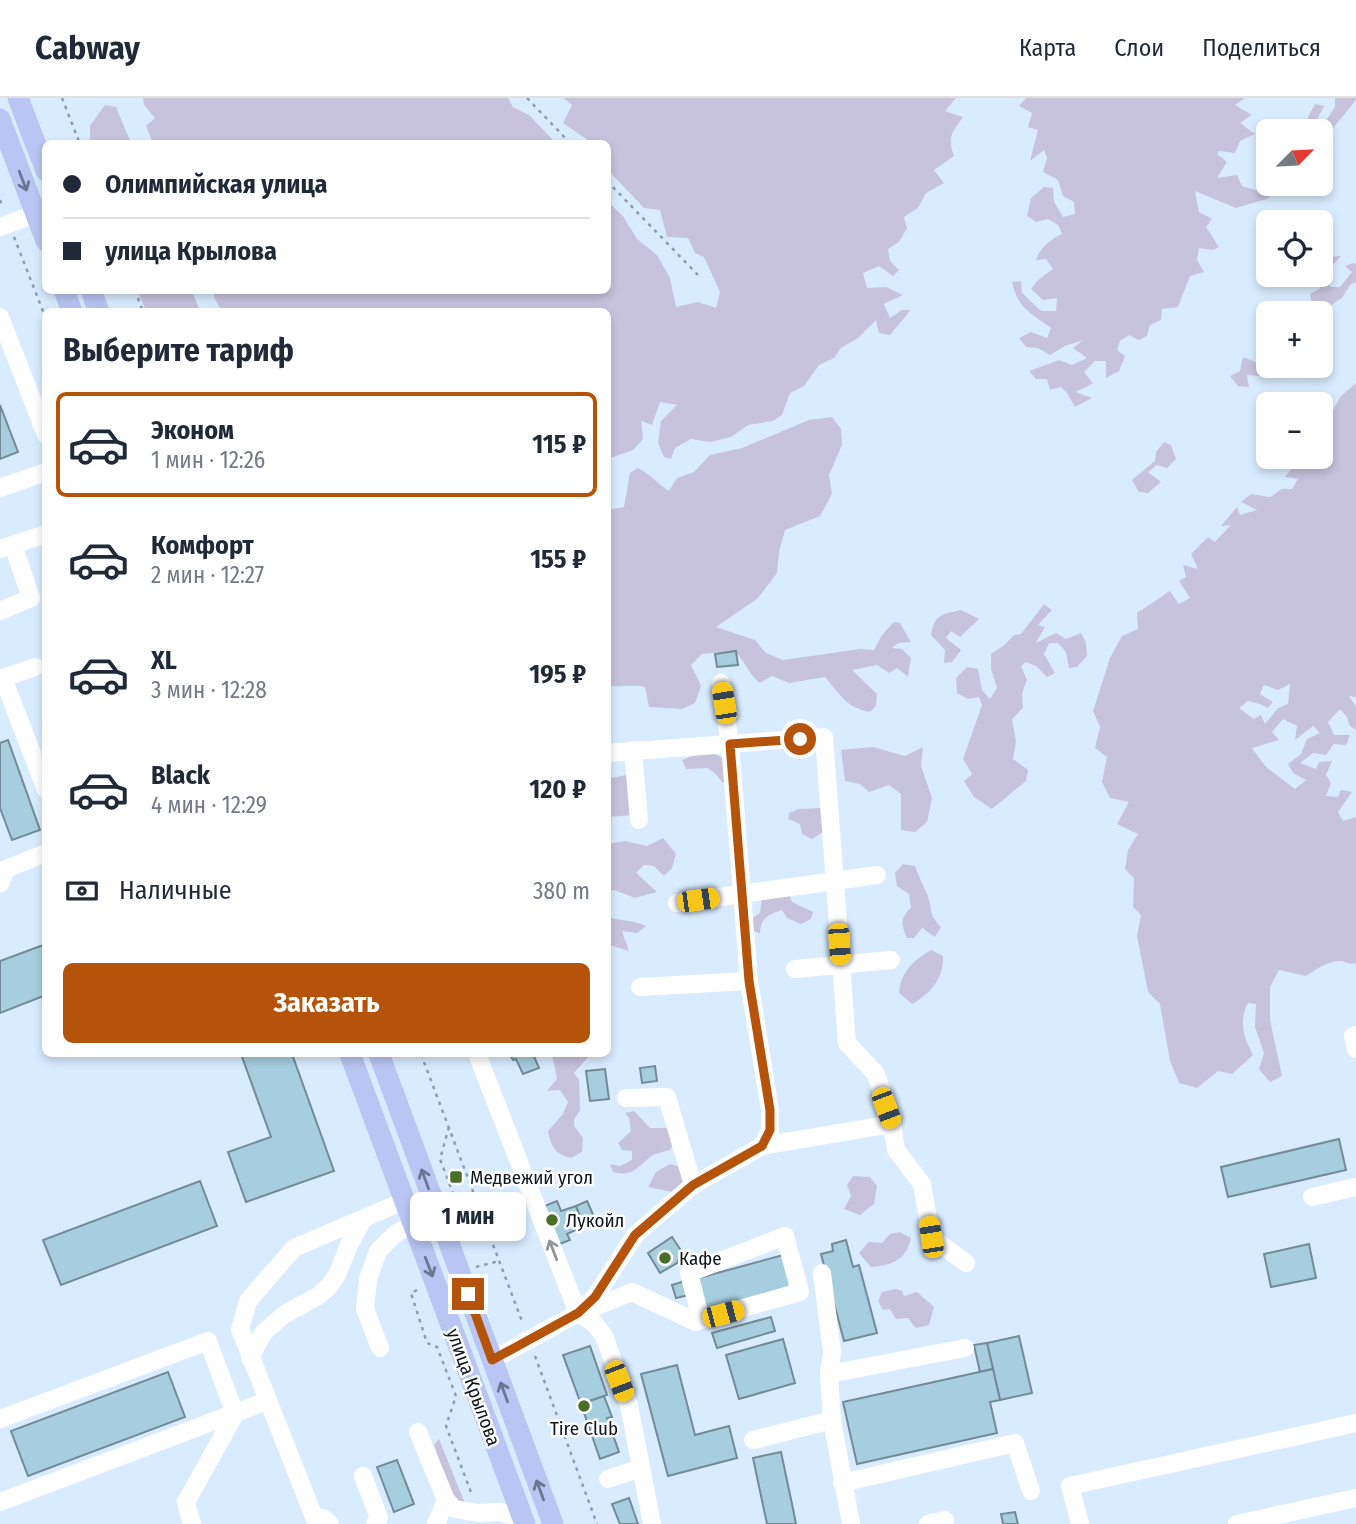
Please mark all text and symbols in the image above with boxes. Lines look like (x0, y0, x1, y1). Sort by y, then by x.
text: Cabway (35, 28, 140, 68)
text: Карта (1019, 34, 1076, 62)
text: Слои (1114, 34, 1164, 62)
text: Поделиться (1202, 34, 1321, 62)
north arrow (1256, 119, 1334, 196)
map controls (1256, 119, 1333, 469)
one-way arrow (18, 169, 30, 191)
text: Олимпийская улица (105, 169, 328, 200)
button: locate (1256, 210, 1333, 287)
text: улица Крылова (105, 236, 277, 267)
button: + (1256, 301, 1333, 378)
text: Выберите тариф (63, 331, 294, 369)
button: − (1256, 392, 1333, 469)
icon: car (67, 413, 130, 476)
text: Эконом (151, 415, 234, 446)
text: 115 ₽ (532, 429, 586, 460)
text: 1 мин · 12:26 (151, 446, 265, 474)
icon: car (67, 528, 130, 591)
text: Комфорт (151, 530, 254, 561)
text: 155 ₽ (530, 544, 586, 575)
text: 2 мин · 12:27 (151, 561, 264, 589)
icon: car (67, 643, 130, 706)
text: XL (151, 645, 177, 676)
text: 195 ₽ (529, 659, 586, 690)
text: 3 мин · 12:28 (151, 676, 267, 704)
car (711, 681, 738, 725)
route start (784, 723, 816, 755)
icon: car (67, 758, 130, 821)
text: Black (151, 760, 210, 791)
text: 120 ₽ (529, 774, 586, 805)
text: 4 мин · 12:29 (151, 791, 267, 819)
icon: cash (63, 872, 101, 910)
text: Наличные (119, 875, 232, 906)
text: 380 m (533, 877, 590, 905)
car (676, 887, 721, 913)
car (828, 922, 851, 966)
button: Заказать (63, 963, 590, 1043)
car (869, 1085, 904, 1131)
place label: Медвежий угол (470, 1166, 593, 1189)
one-way arrow (418, 1168, 430, 1190)
marker: Медвежий угол (448, 1169, 464, 1185)
callout: 1 мин (410, 1192, 526, 1242)
text: 1 мин (441, 1202, 495, 1230)
place label: Лукойл (566, 1209, 624, 1232)
marker: Лукойл (544, 1212, 560, 1228)
car (918, 1215, 945, 1259)
one-way arrow (546, 1239, 559, 1261)
place label: Кафе (679, 1247, 722, 1270)
marker: Кафе (657, 1250, 673, 1266)
one-way arrow (424, 1255, 437, 1277)
route end (452, 1278, 484, 1310)
car (700, 1298, 747, 1330)
street label: улица Крылова (442, 1325, 505, 1449)
car (602, 1358, 637, 1404)
one-way arrow (497, 1381, 509, 1403)
marker: Tire Club (576, 1398, 592, 1414)
place label: Tire Club (550, 1417, 618, 1440)
one-way arrow (533, 1479, 545, 1501)

